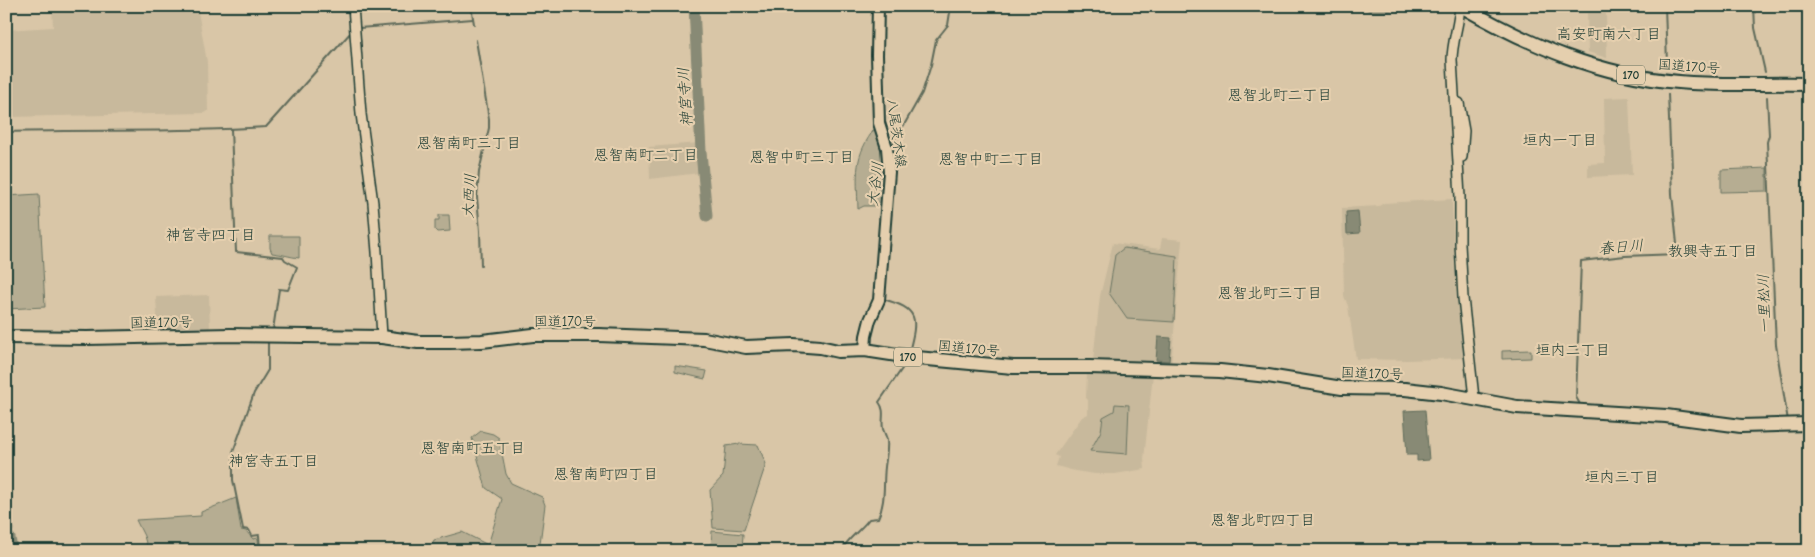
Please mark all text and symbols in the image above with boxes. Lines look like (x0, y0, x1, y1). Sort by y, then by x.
district label: 高安町南六丁目 (1556, 25, 1662, 43)
street label: 国道170号 (1657, 56, 1721, 77)
water label: 神宮寺川 (674, 66, 696, 128)
road number: 170 (1617, 66, 1645, 84)
district label: 恩智北町二丁目 (1227, 86, 1333, 104)
street label: 八尾茨木線 (883, 97, 910, 169)
district label: 垣内一丁目 (1522, 131, 1598, 149)
district label: 恩智南町三丁目 (416, 134, 522, 152)
district label: 恩智南町二丁目 (593, 146, 699, 164)
district label: 恩智中町三丁目 (749, 148, 855, 166)
district label: 恩智中町二丁目 (938, 150, 1044, 168)
water label: 大谷川 (863, 161, 887, 207)
water label: 大西川 (459, 173, 479, 219)
district label: 神宮寺四丁目 (166, 226, 256, 244)
water label: 春日川 (1598, 236, 1644, 258)
district label: 教興寺五丁目 (1668, 242, 1758, 260)
water label: 一里松川 (1754, 274, 1774, 334)
district label: 恩智北町三丁目 (1217, 284, 1323, 302)
street label: 国道170号 (130, 313, 193, 332)
street label: 国道170号 (534, 313, 596, 330)
street label: 国道170号 (937, 337, 1001, 360)
district label: 垣内二丁目 (1535, 341, 1611, 359)
road number: 170 (894, 348, 922, 367)
street label: 国道170号 (1340, 364, 1404, 383)
district label: 恩智南町五丁目 (420, 439, 526, 457)
district label: 神宮寺五丁目 (229, 452, 319, 470)
district label: 恩智南町四丁目 (553, 465, 659, 483)
district label: 垣内三丁目 (1584, 468, 1660, 486)
district label: 恩智北町四丁目 (1210, 511, 1316, 529)

